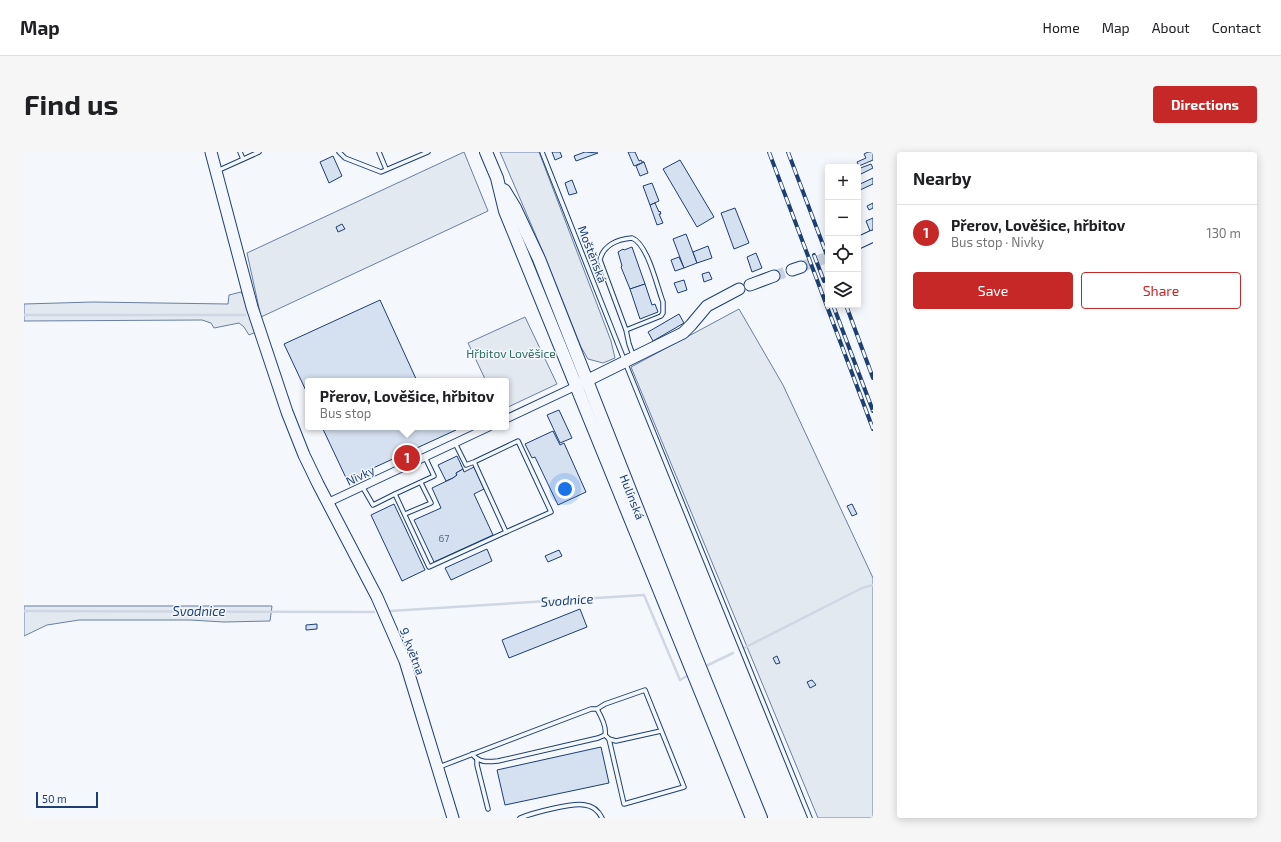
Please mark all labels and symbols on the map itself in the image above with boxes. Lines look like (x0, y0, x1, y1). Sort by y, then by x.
street label: Moštěnská (576, 223, 610, 285)
park label: Hřbitov Lověšice (466, 346, 556, 360)
pin: 1 (394, 443, 420, 473)
street label: Nivky (343, 462, 377, 488)
street label: Hulínská (617, 472, 648, 521)
your location (555, 479, 575, 499)
house number: 67 (439, 532, 449, 544)
water label: Svodnice (540, 590, 594, 610)
water label: Svodnice (173, 603, 225, 619)
street label: 9. května (398, 625, 428, 677)
scale bar (36, 790, 98, 809)

